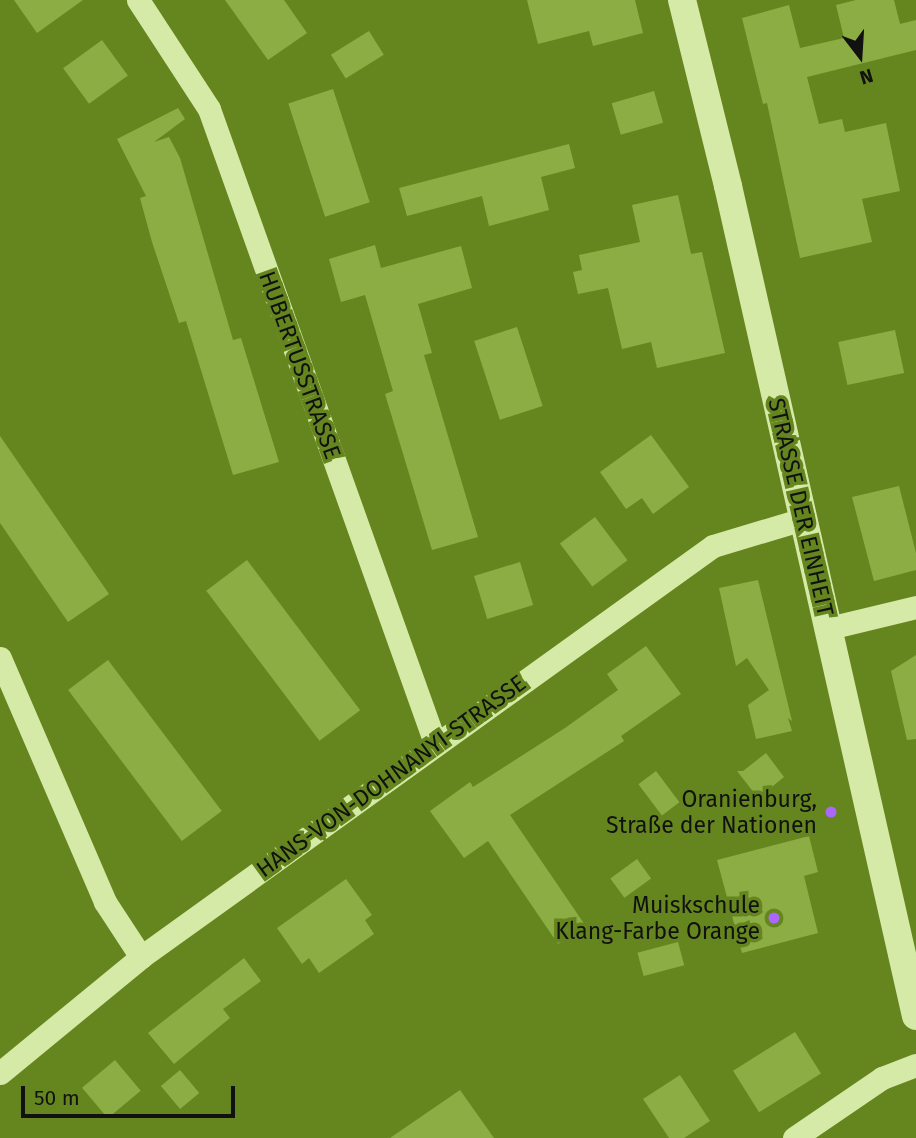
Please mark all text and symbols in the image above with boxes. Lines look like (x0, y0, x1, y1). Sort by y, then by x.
north arrow (825, 21, 895, 91)
text: N (857, 64, 876, 89)
street label: HUBERTUSSTRASSE (253, 267, 347, 463)
street label: STRASSE DER EINHEIT (762, 395, 840, 619)
street label: HANS-VON-DOHNANYI-STRASSE (251, 669, 531, 883)
place label: Oranienburg, Straße der Nationen (606, 785, 817, 839)
marker: Oranienburg, Straße der Nationen (823, 804, 839, 820)
place label: Muiskschule Klang-Farbe Orange (555, 891, 760, 945)
marker: Muiskschule Klang-Farbe Orange (766, 910, 782, 926)
scale bar (24, 1072, 238, 1116)
text: 50 m (34, 1085, 80, 1111)

